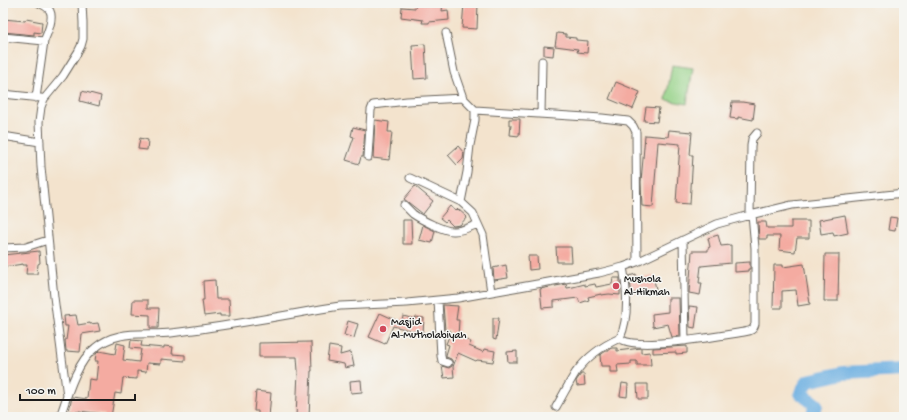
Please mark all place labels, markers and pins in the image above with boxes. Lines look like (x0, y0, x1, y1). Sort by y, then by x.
place label: Mushola Al-Hikmah (624, 274, 670, 299)
marker: Mushola Al-Hikmah (611, 281, 621, 291)
place label: Masjid Al-Mutholabiyah (391, 317, 467, 342)
marker: Masjid Al-Mutholabiyah (378, 324, 388, 334)

